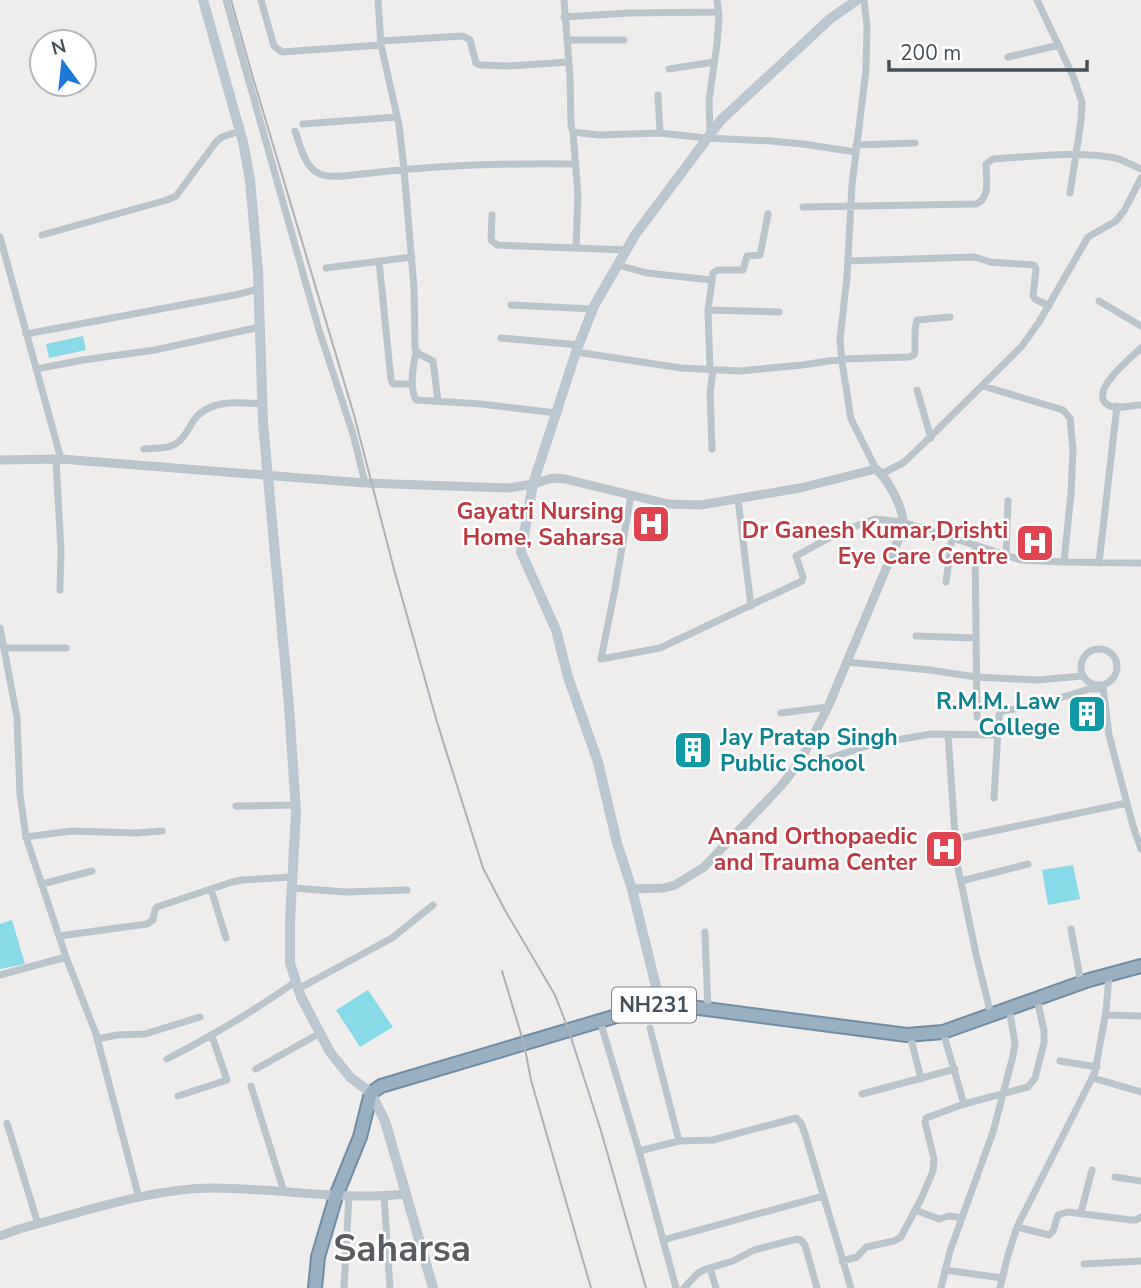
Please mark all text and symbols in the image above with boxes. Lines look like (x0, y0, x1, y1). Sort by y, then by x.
north arrow (28, 28, 98, 98)
scale bar (889, 28, 1087, 72)
text: N (49, 33, 69, 62)
text: 200 m (900, 39, 961, 67)
place label: Gayatri Nursing Home, Saharsa (456, 496, 624, 553)
hospital icon: Gayatri Nursing Home, Saharsa (630, 503, 672, 545)
place label: Dr Ganesh Kumar,Drishti Eye Care Centre (742, 515, 1008, 572)
hospital icon: Dr Ganesh Kumar,Drishti Eye Care Centre (1014, 522, 1056, 564)
place label: R.M.M. Law College (936, 686, 1060, 743)
building icon: R.M.M. Law College (1066, 693, 1108, 735)
place label: Jay Pratap Singh Public School (719, 722, 898, 779)
building icon: Jay Pratap Singh Public School (672, 729, 714, 771)
place label: Anand Orthopaedic and Trauma Center (708, 821, 917, 878)
hospital icon: Anand Orthopaedic and Trauma Center (923, 828, 965, 870)
road number: NH231 (612, 988, 696, 1023)
district label: Saharsa (333, 1224, 471, 1274)

